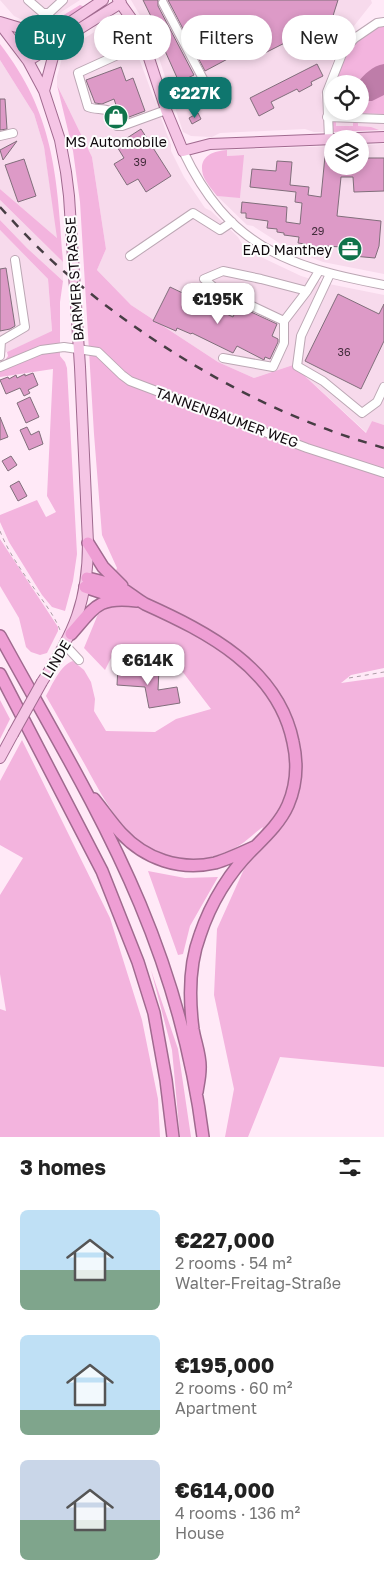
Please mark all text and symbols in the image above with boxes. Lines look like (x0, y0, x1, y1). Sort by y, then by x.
chip: Buy (15, 15, 84, 60)
chip: Rent (94, 15, 171, 60)
chip: Filters (181, 15, 272, 60)
chip: New (282, 15, 356, 60)
map controls (324, 75, 369, 175)
button: locate (324, 75, 369, 120)
pin: €227K (160, 76, 230, 119)
text: €227K (169, 83, 221, 103)
shop icon: MS Automobile (103, 104, 129, 130)
button: layers (324, 130, 369, 175)
place label: MS Automobile (65, 133, 167, 150)
house number: 39 (133, 155, 147, 168)
street label: BARMER STRASSE (61, 216, 87, 342)
house number: 29 (311, 224, 325, 237)
office icon: EAD Manthey (337, 236, 363, 262)
place label: EAD Manthey (242, 241, 332, 258)
pin: €195K (183, 282, 253, 325)
text: €195K (192, 289, 244, 309)
house number: 36 (337, 345, 351, 358)
street label: TANNENBAUMER WEG (153, 383, 301, 451)
street label: LINDE (38, 637, 74, 681)
pin: €614K (113, 644, 183, 686)
text: €614K (122, 650, 174, 670)
icon: filters (336, 1153, 364, 1181)
text: 3 homes (20, 1154, 106, 1180)
text: €227,000 (175, 1227, 275, 1253)
icon: home (60, 1230, 120, 1290)
text: 2 rooms · 54 m² (175, 1253, 292, 1273)
text: Walter-Freitag-Straße (175, 1273, 341, 1293)
text: €195,000 (175, 1352, 274, 1378)
icon: home (60, 1355, 120, 1415)
text: 2 rooms · 60 m² (175, 1378, 293, 1398)
text: Apartment (175, 1398, 257, 1418)
text: €614,000 (175, 1477, 275, 1503)
icon: home (60, 1480, 120, 1540)
text: 4 rooms · 136 m² (175, 1503, 300, 1523)
text: House (175, 1523, 224, 1543)

